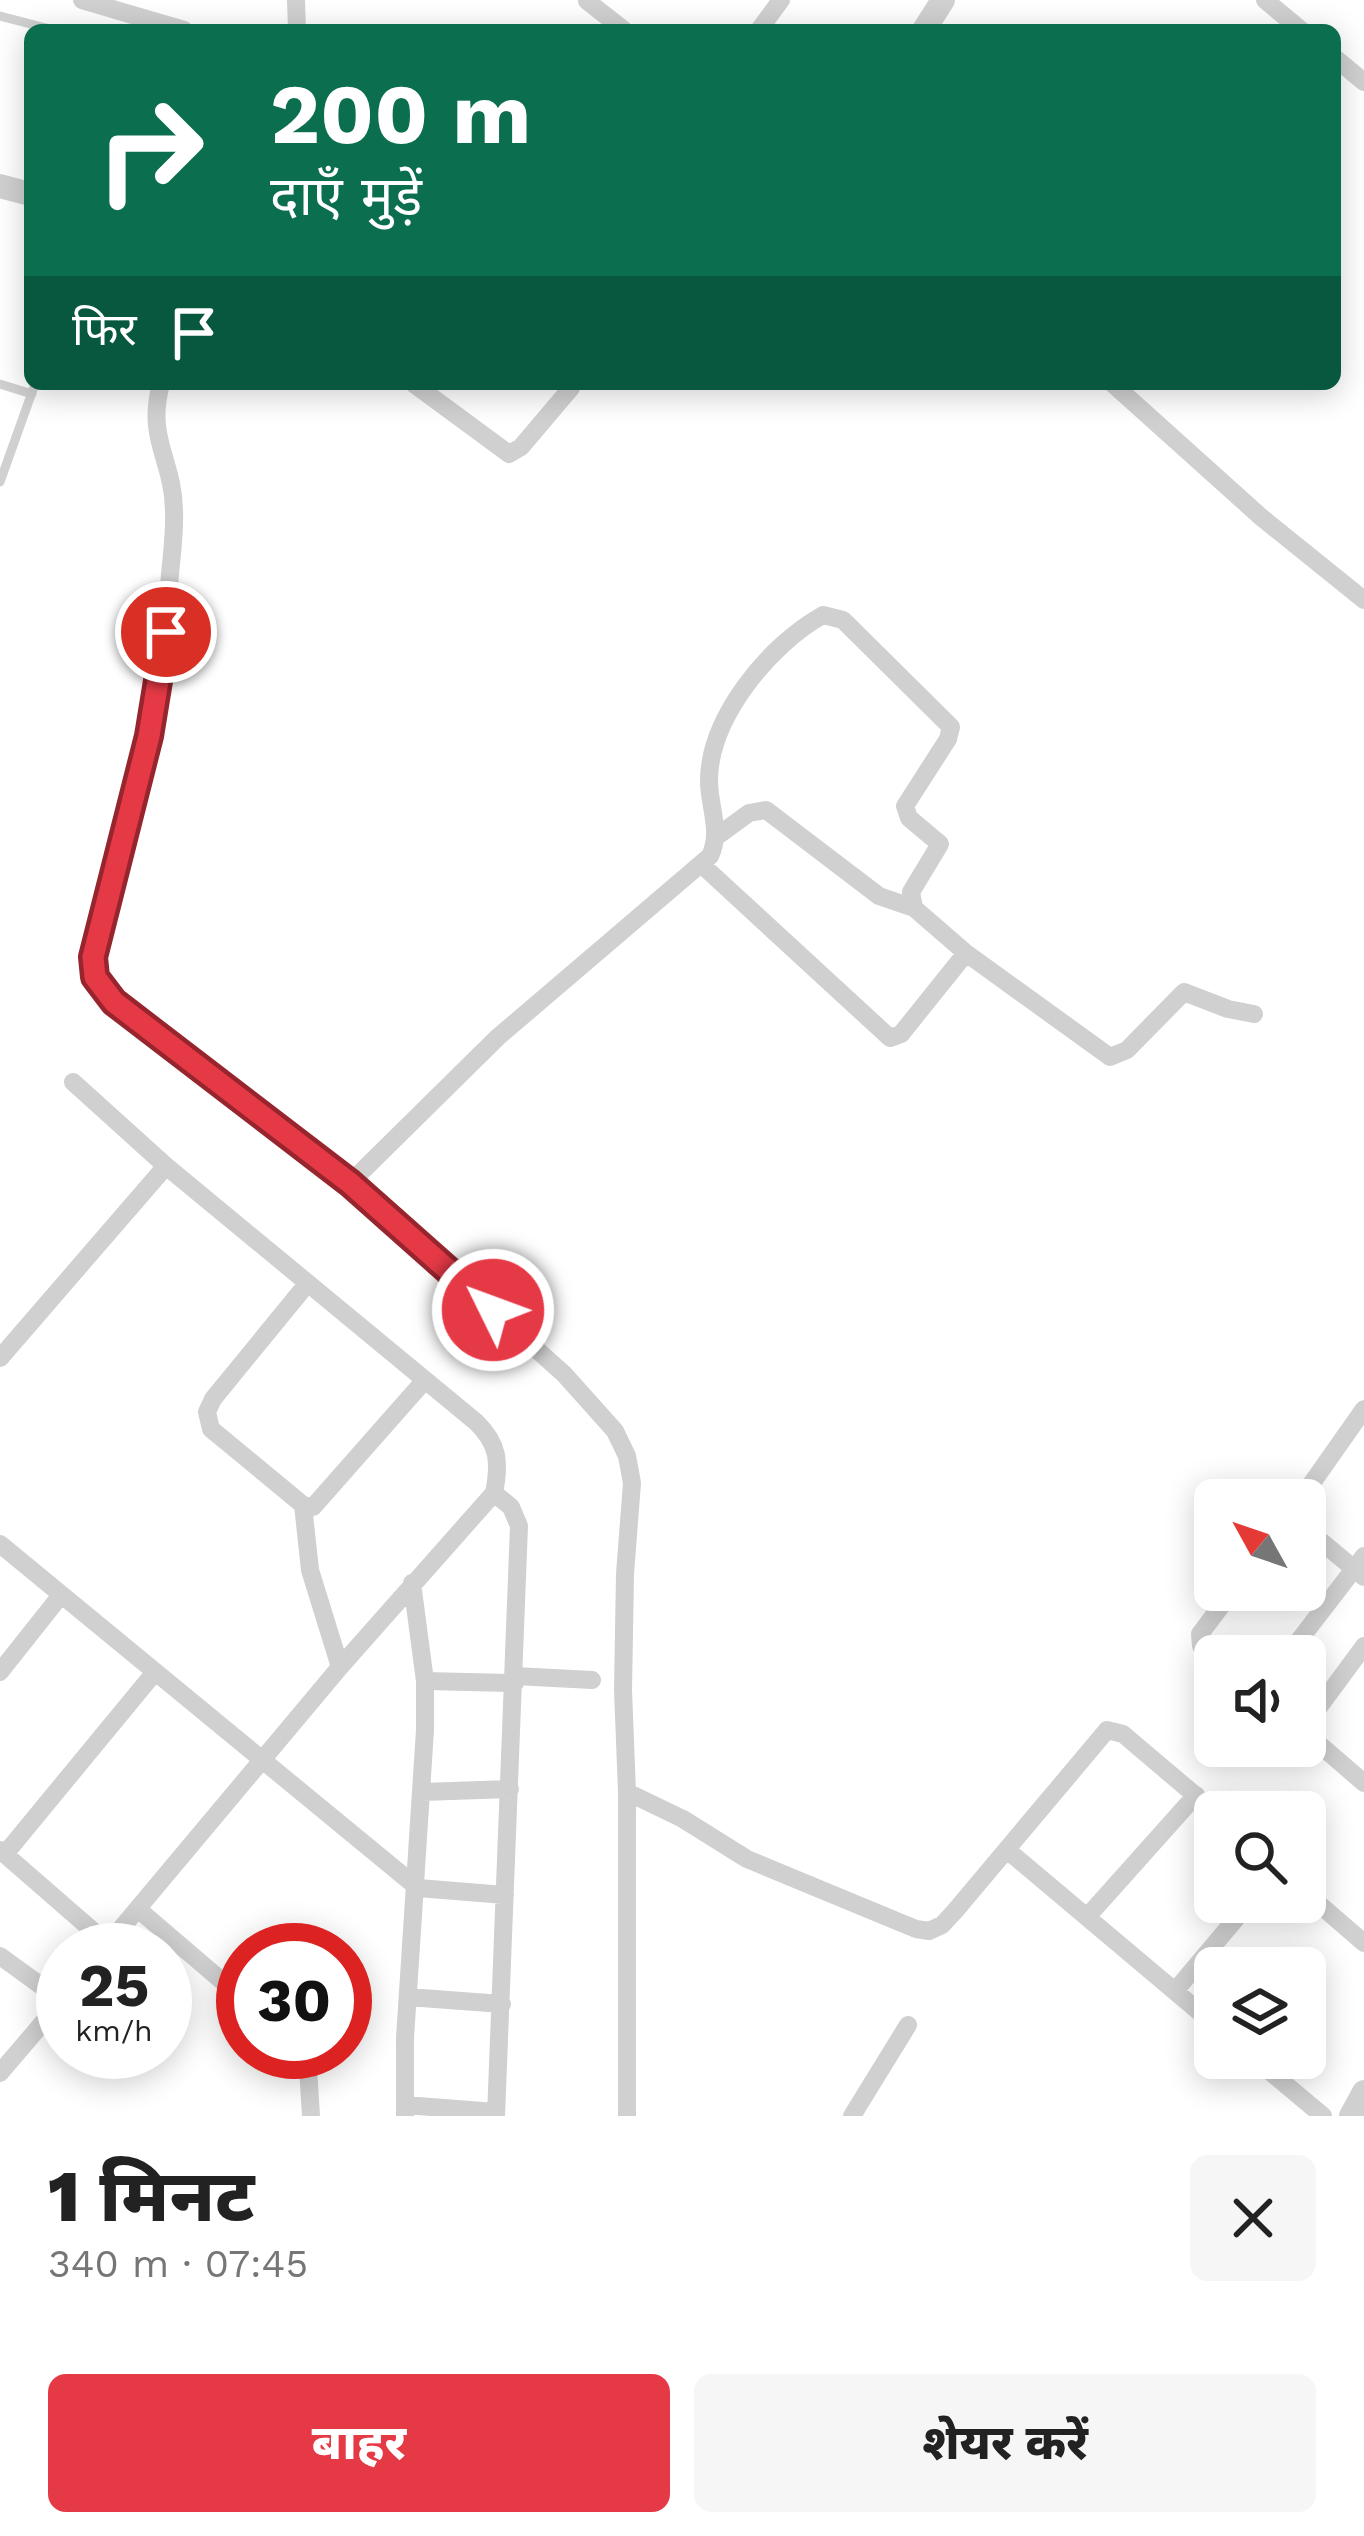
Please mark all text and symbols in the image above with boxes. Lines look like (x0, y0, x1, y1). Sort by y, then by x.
text: 200 m (270, 65, 531, 163)
icon: right (72, 72, 228, 228)
text: दाएँ मुड़ें (270, 165, 422, 228)
icon: arrive (161, 300, 227, 366)
text: फिर (72, 303, 137, 356)
pin (115, 581, 217, 683)
icon: arrive (133, 599, 199, 665)
position arrow (430, 1247, 556, 1373)
north arrow (1194, 1479, 1326, 1611)
map controls (1194, 1479, 1326, 2079)
button: sound (1194, 1635, 1326, 1767)
button: search (1194, 1791, 1326, 1923)
speed limit sign: 30 (216, 1923, 372, 2079)
button: layers (1194, 1947, 1326, 2079)
text: 25 (79, 1950, 149, 2021)
text: km/h (75, 2013, 153, 2048)
text: 1 मिनट (48, 2154, 254, 2238)
button: close (1190, 2155, 1316, 2281)
text: 340 m · 07:45 (48, 2241, 308, 2286)
button: बाहर (48, 2374, 670, 2512)
button: शेयर करें (694, 2374, 1316, 2512)

